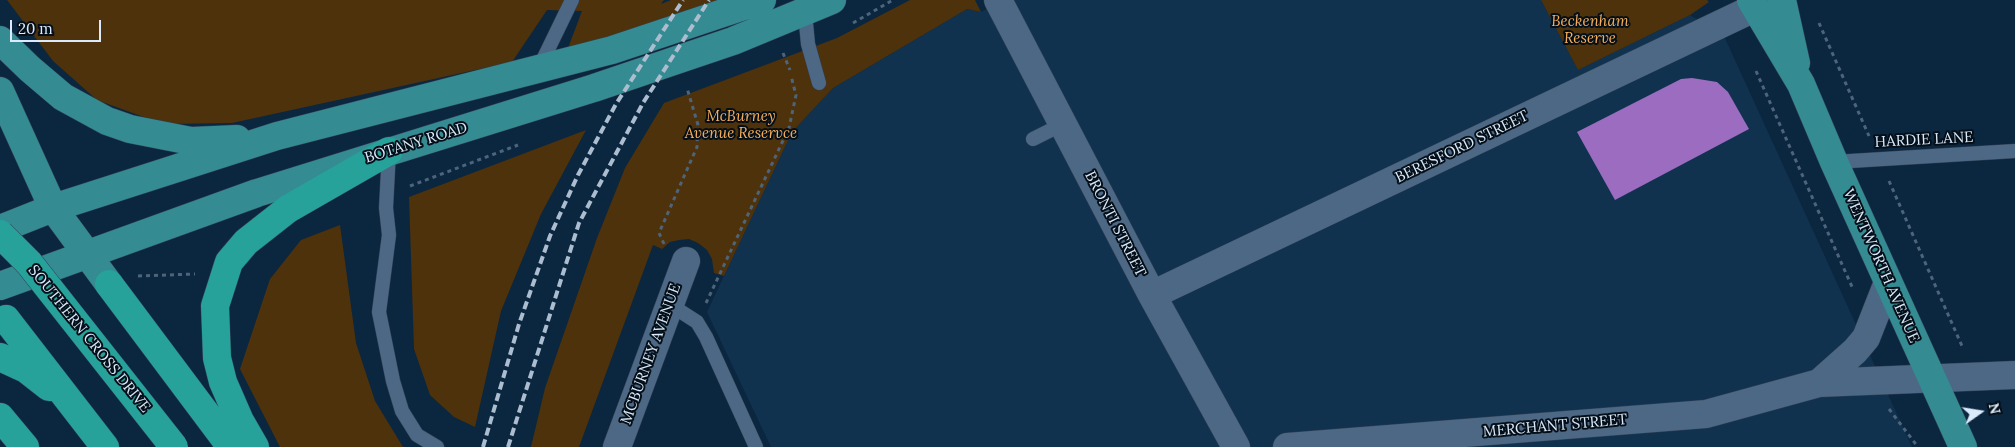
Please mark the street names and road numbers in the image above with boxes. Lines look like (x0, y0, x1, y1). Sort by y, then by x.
street label: BERESFORD STREET (1392, 107, 1532, 187)
street label: BOTANY ROAD (363, 119, 469, 167)
street label: HARDIE LANE (1874, 128, 1974, 152)
street label: BRONTI STREET (1081, 168, 1149, 280)
street label: WENTWORTH AVENUE (1839, 186, 1923, 346)
street label: SOUTHERN CROSS DRIVE (24, 262, 154, 416)
street label: MCBURNEY AVENUE (617, 281, 685, 427)
street label: MERCHANT STREET (1482, 411, 1628, 441)

